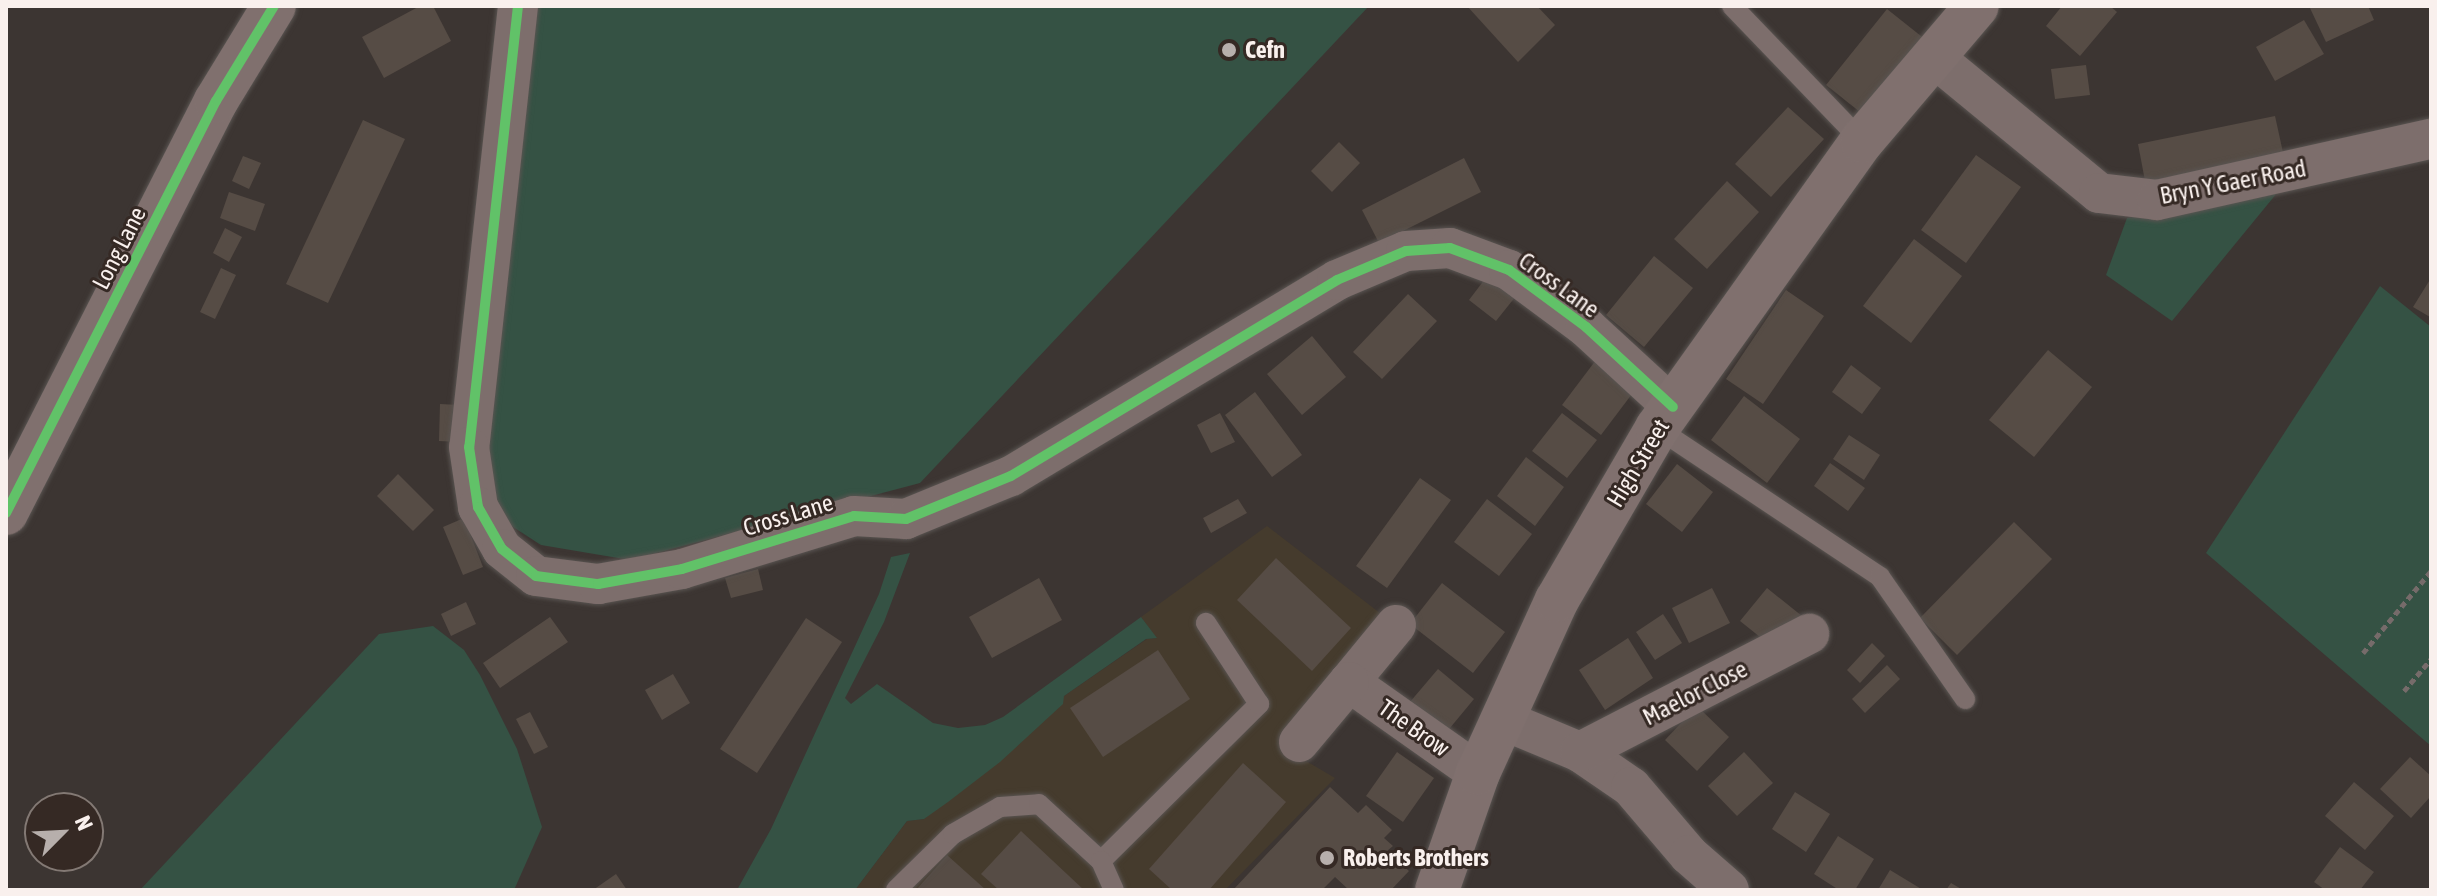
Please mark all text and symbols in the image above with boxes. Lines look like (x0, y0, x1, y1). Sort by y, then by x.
place label: Cefn (1245, 36, 1285, 64)
marker: Cefn (1220, 41, 1238, 59)
street label: Bryn Y Gaer Road (2158, 154, 2308, 210)
street label: Long Lane (86, 202, 152, 294)
street label: Cross Lane (1513, 246, 1605, 324)
street label: High Street (1601, 414, 1675, 512)
street label: Cross Lane (740, 488, 836, 542)
street label: Maelor Close (1638, 654, 1752, 732)
street label: The Brow (1373, 693, 1455, 763)
north arrow (24, 792, 104, 872)
text: N (70, 812, 99, 834)
place label: Roberts Brothers (1343, 844, 1489, 872)
marker: Roberts Brothers (1318, 849, 1336, 867)

